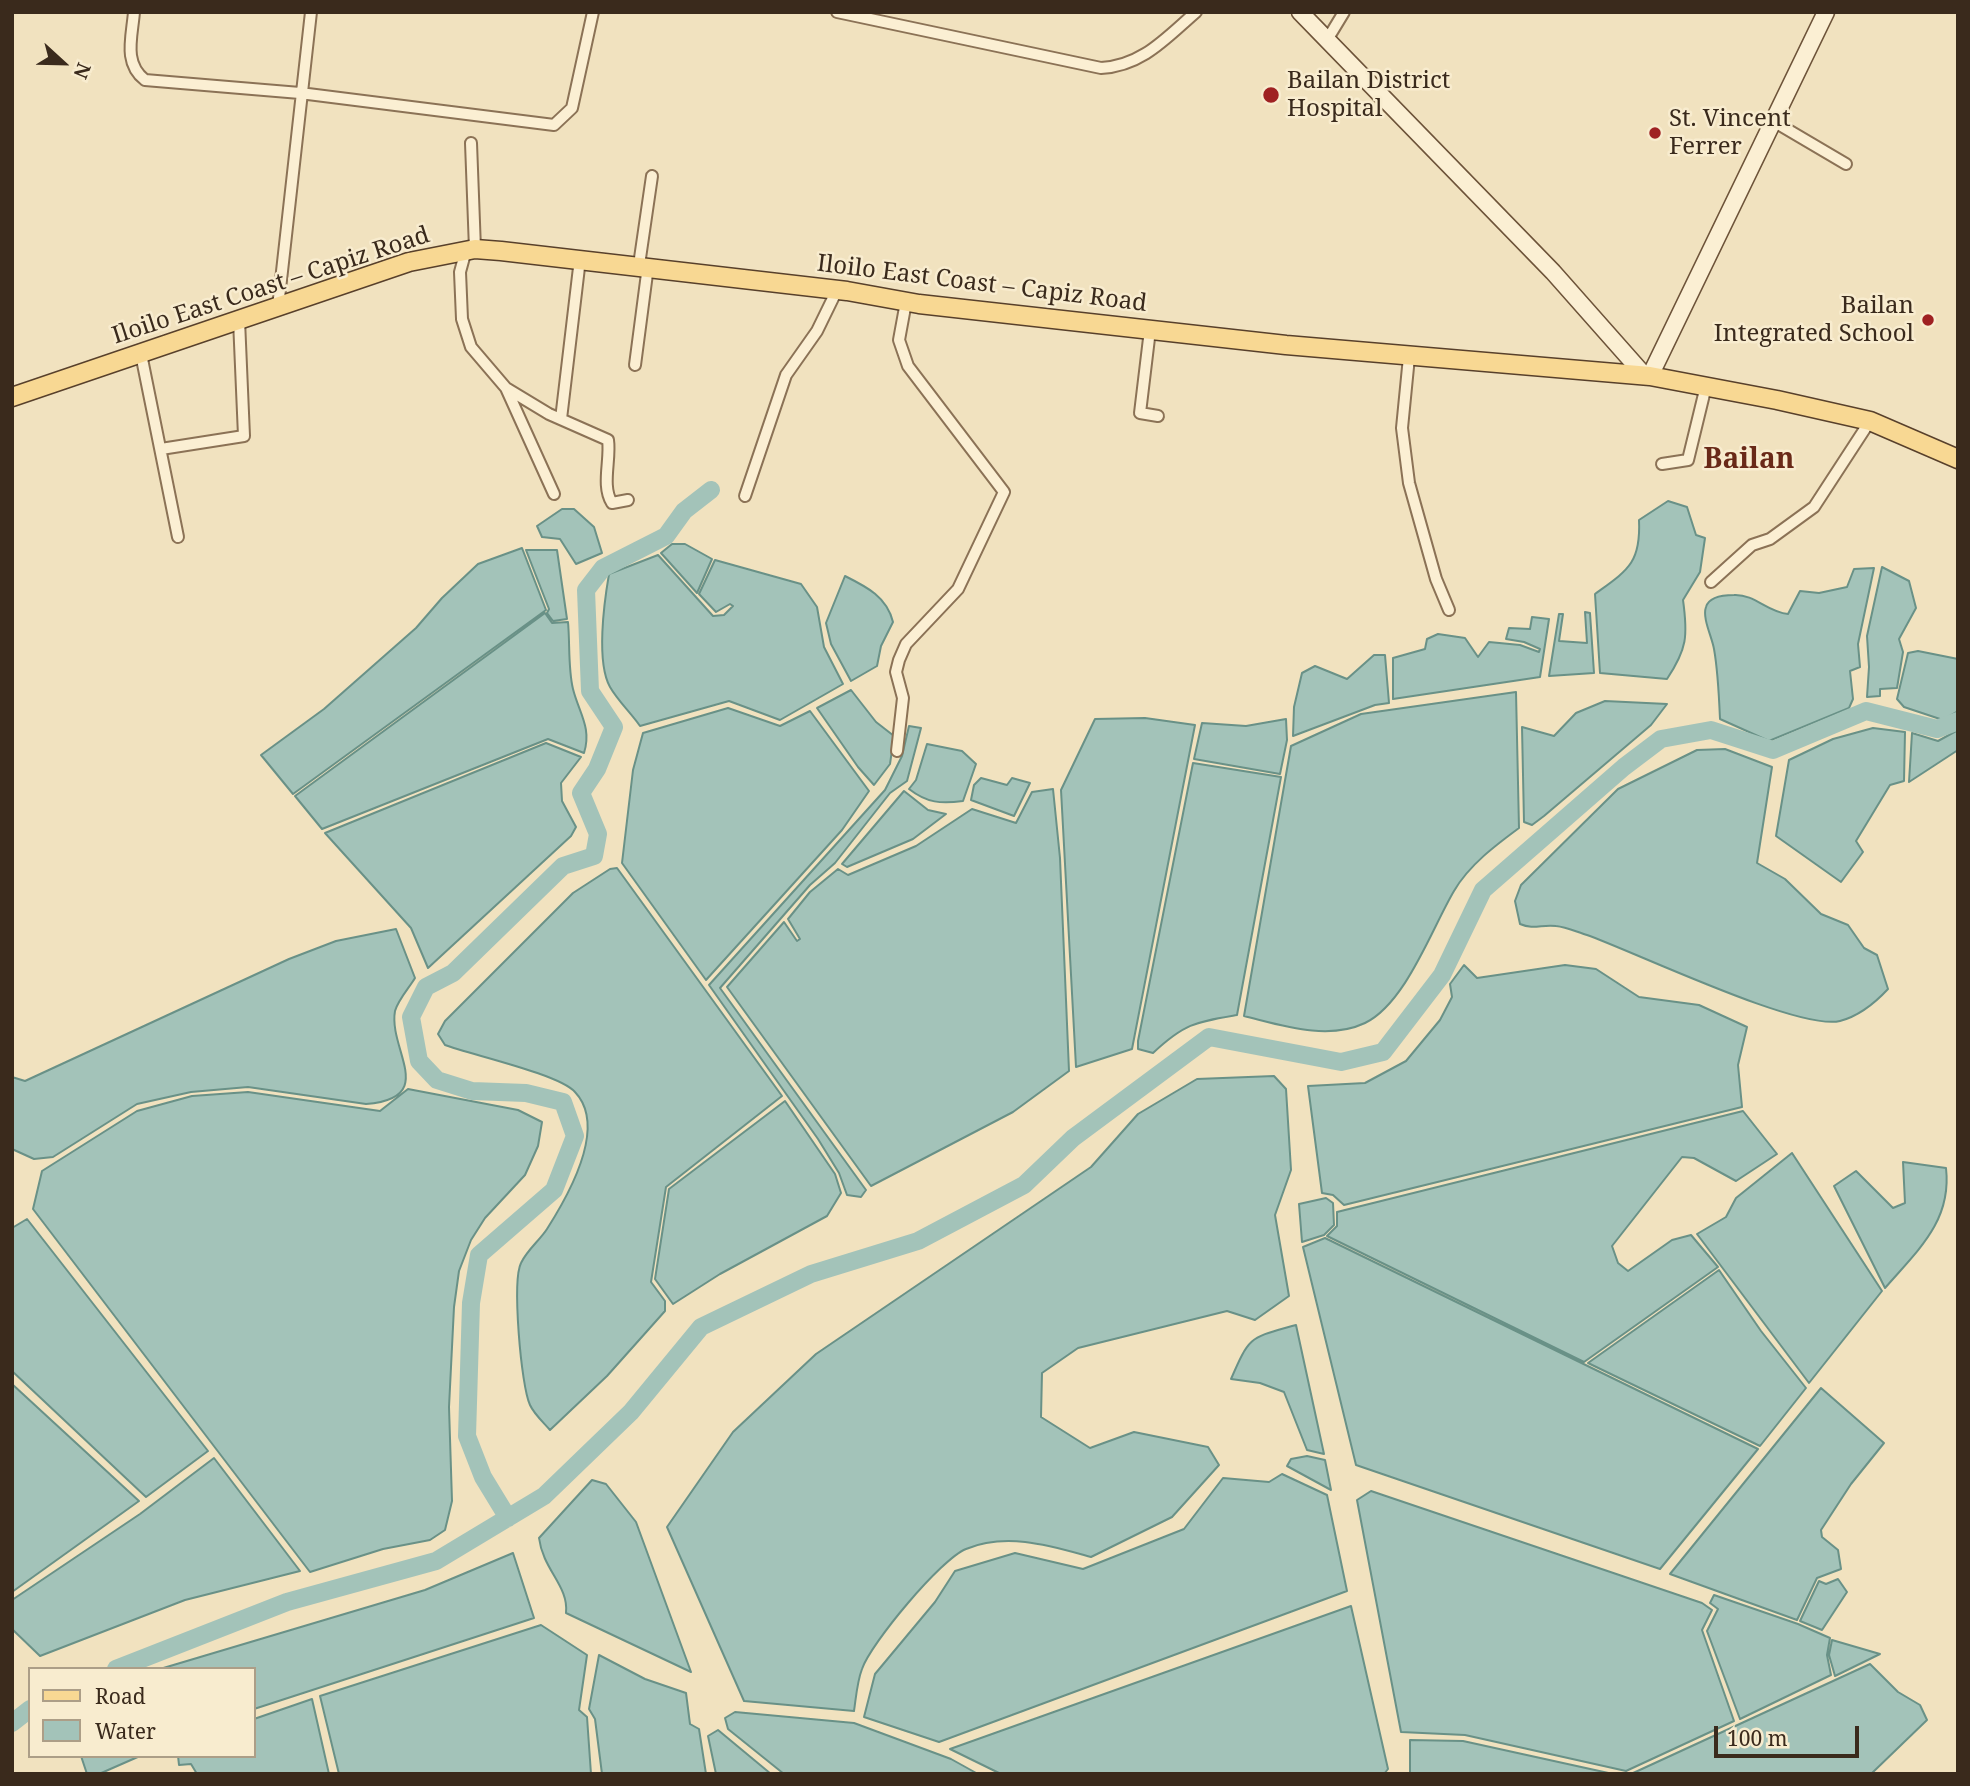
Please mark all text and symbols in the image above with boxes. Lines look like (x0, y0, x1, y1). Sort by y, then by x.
north arrow (28, 28, 98, 98)
text: N (68, 59, 97, 83)
place label: Bailan District Hospital (1287, 67, 1450, 123)
marker: Bailan District Hospital (1261, 85, 1281, 105)
place label: St. Vincent Ferrer (1669, 105, 1791, 161)
marker: St. Vincent Ferrer (1647, 125, 1663, 141)
street label: Iloilo East Coast – Capiz Road (109, 221, 433, 351)
street label: Iloilo East Coast – Capiz Road (815, 249, 1149, 319)
place label: Bailan Integrated School (1714, 292, 1914, 348)
marker: Bailan Integrated School (1920, 312, 1936, 328)
district label: Bailan (1704, 443, 1794, 477)
legend (28, 1667, 256, 1758)
text: Road (95, 1682, 146, 1710)
scale bar (1718, 1712, 1863, 1756)
text: Water (95, 1717, 156, 1745)
text: 100 m (1727, 1724, 1788, 1752)

